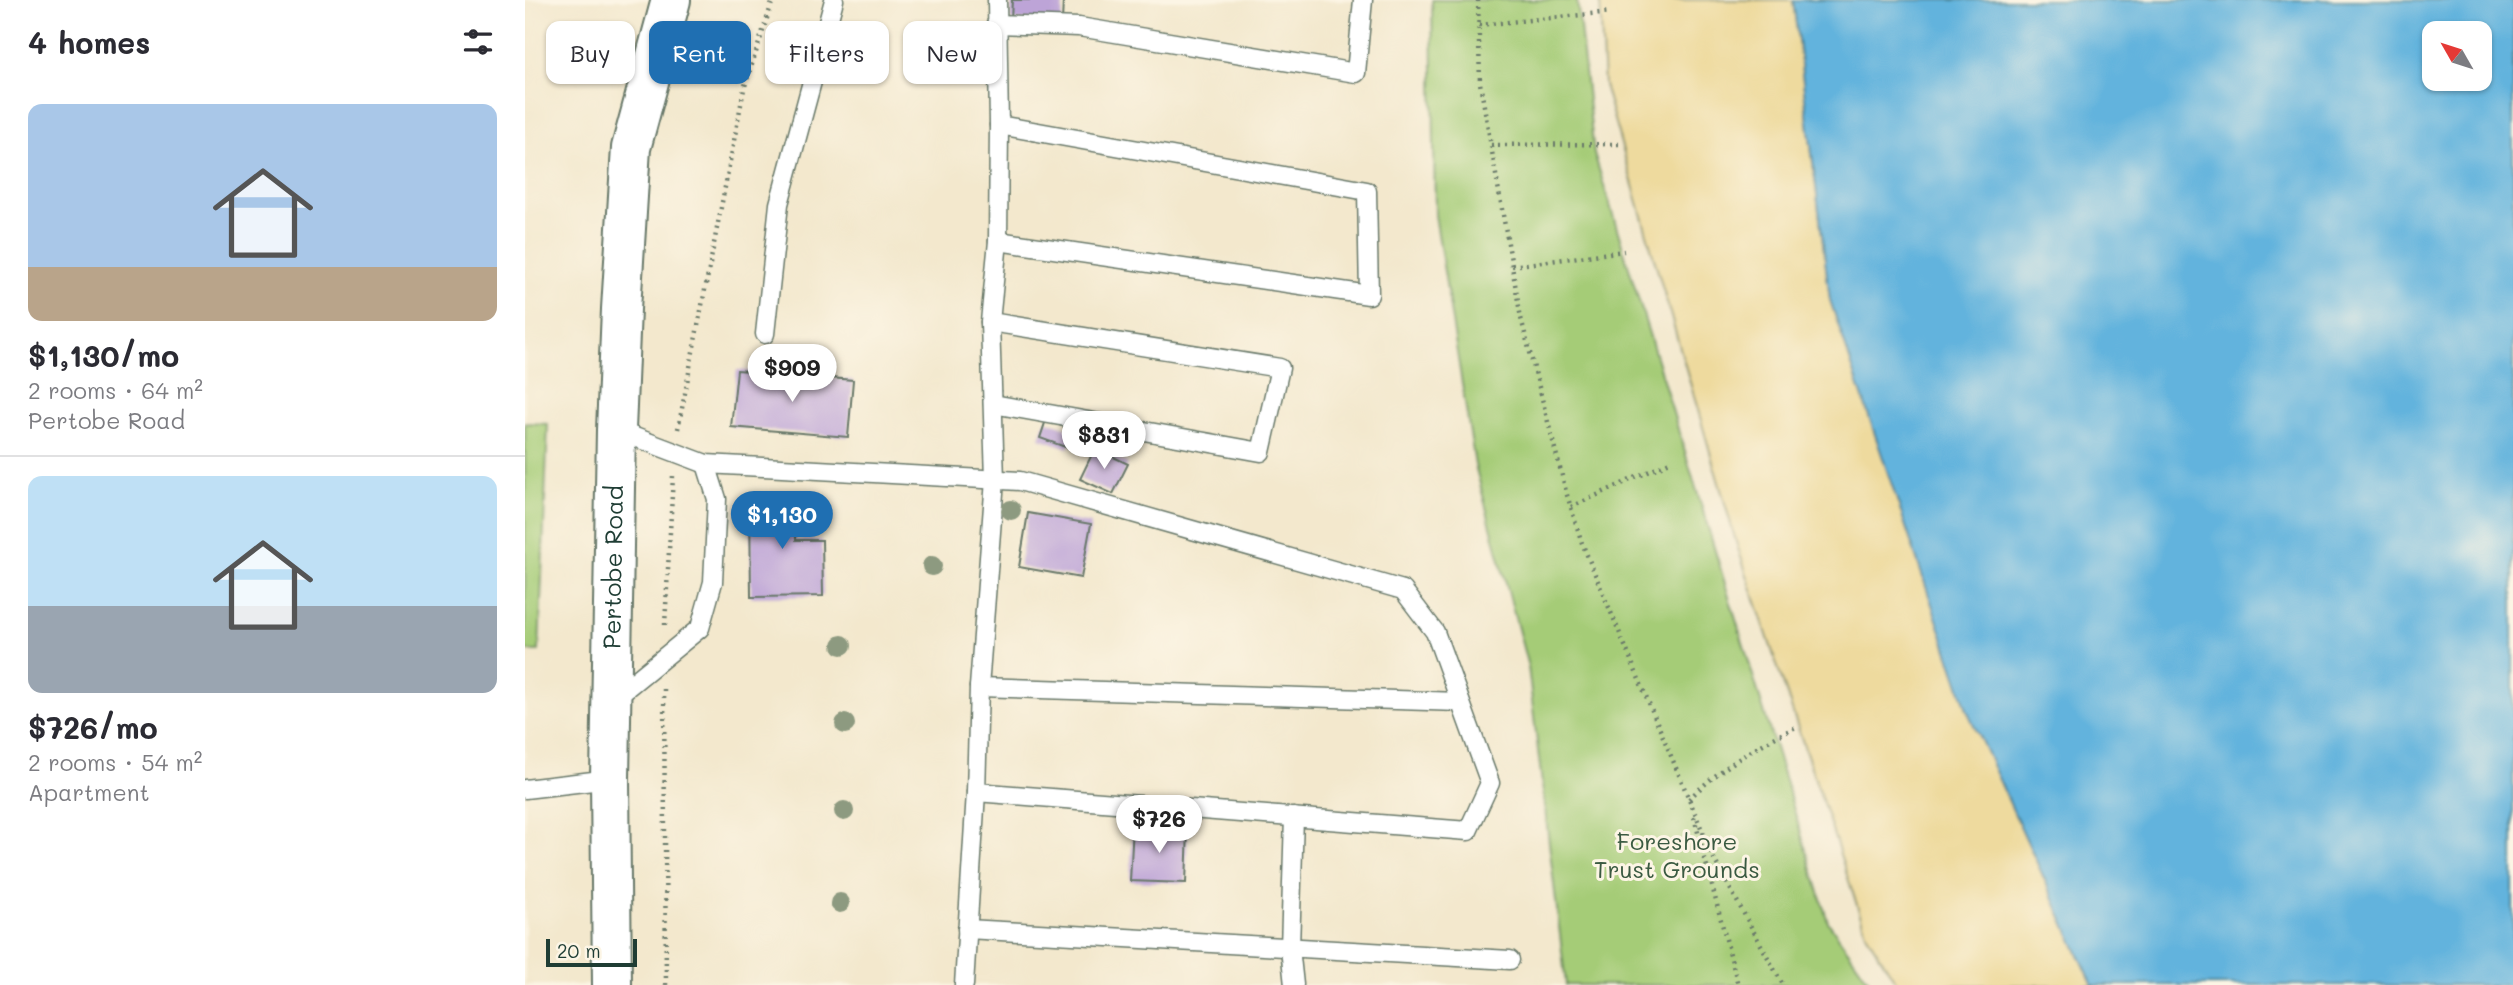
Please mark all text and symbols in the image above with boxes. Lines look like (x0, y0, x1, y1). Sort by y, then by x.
chip: Buy (546, 21, 635, 84)
chip: Rent (649, 21, 751, 84)
chip: Filters (765, 21, 889, 84)
chip: New (903, 21, 1002, 84)
north arrow (2422, 21, 2492, 91)
map controls (2422, 21, 2492, 91)
text: 4 homes (28, 22, 150, 62)
icon: filters (459, 23, 497, 61)
icon: home (200, 150, 326, 276)
text: $1,130/mo (28, 335, 179, 375)
pin: $909 (751, 344, 833, 404)
text: $909 (764, 352, 820, 382)
text: 2 rooms · 64 m² (28, 375, 203, 405)
text: Pertobe Road (28, 405, 185, 435)
pin: $831 (1063, 412, 1145, 471)
text: $831 (1078, 419, 1130, 449)
street label: Pertobe Road (595, 485, 629, 649)
pin: $1,130 (725, 491, 839, 551)
text: $1,130 (747, 499, 817, 529)
icon: home (200, 522, 326, 648)
text: $726/mo (28, 707, 158, 747)
text: 2 rooms · 54 m² (28, 747, 203, 777)
text: Apartment (28, 777, 150, 807)
pin: $726 (1118, 796, 1200, 855)
text: $726 (1132, 803, 1186, 833)
park label: Foreshore Trust Grounds (1594, 825, 1760, 884)
scale bar (546, 936, 637, 968)
text: 20 m (557, 938, 601, 963)

